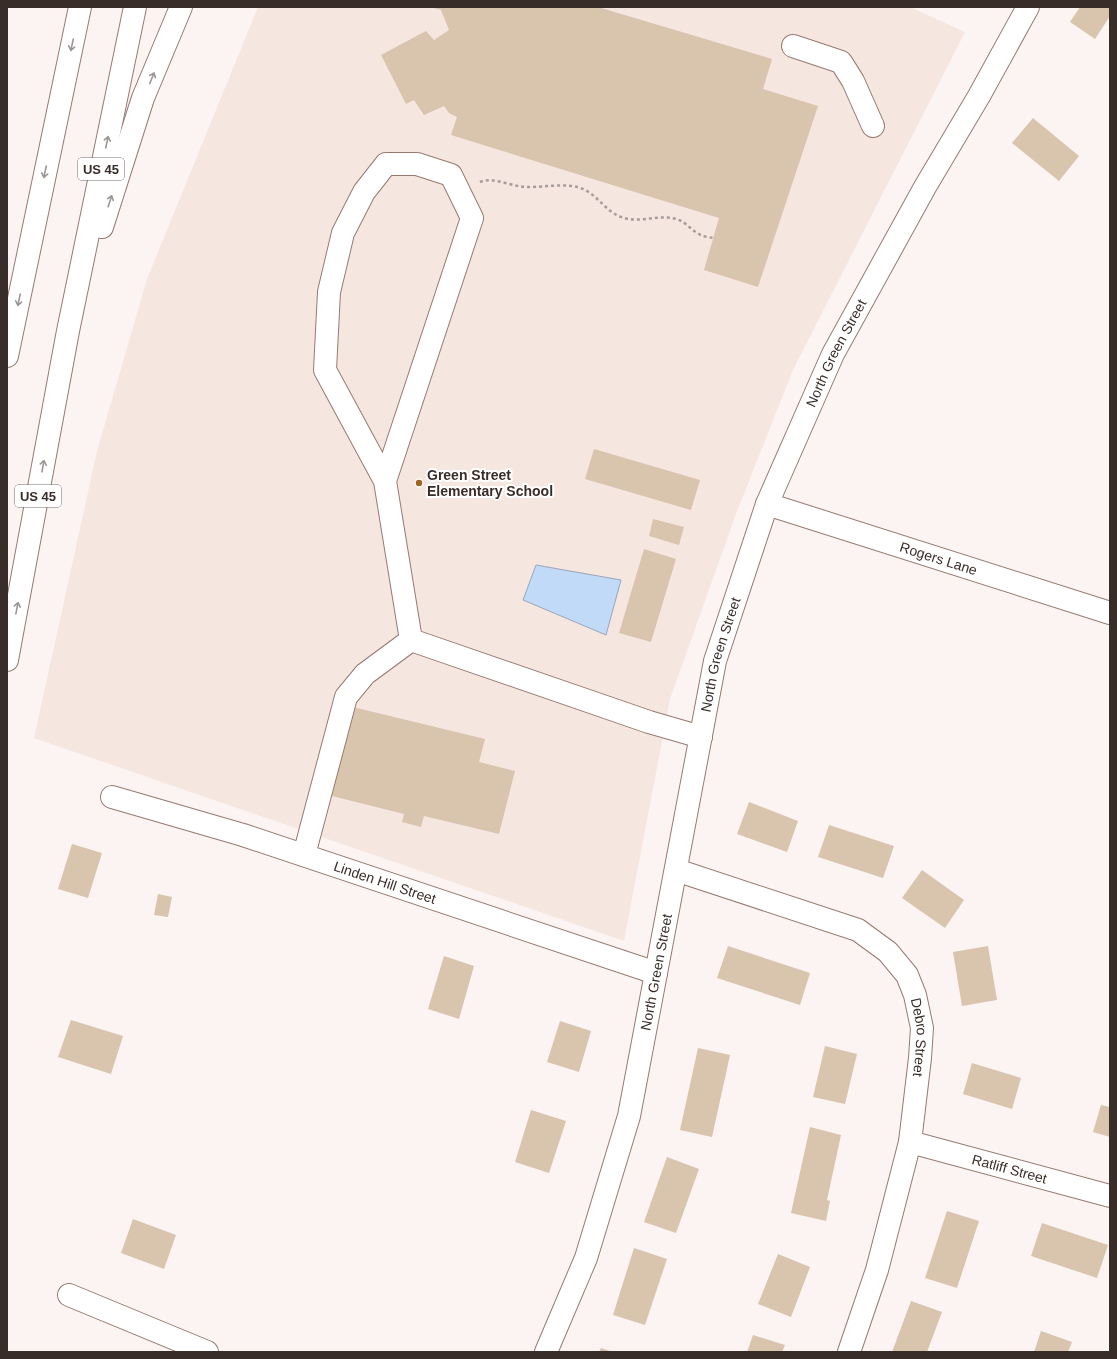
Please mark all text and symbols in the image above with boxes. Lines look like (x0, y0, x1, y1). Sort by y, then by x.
one-way arrow (67, 38, 75, 51)
one-way arrow (148, 72, 156, 84)
one-way arrow (103, 136, 111, 149)
road number: US 45 (78, 158, 124, 180)
one-way arrow (41, 165, 49, 178)
one-way arrow (107, 195, 114, 208)
one-way arrow (14, 293, 22, 306)
street label: North Green Street (803, 296, 870, 409)
one-way arrow (39, 460, 47, 473)
place label: Green Street Elementary School (427, 467, 553, 499)
marker: Green Street Elementary School (414, 478, 424, 488)
road number: US 45 (15, 485, 61, 507)
street label: Rogers Lane (898, 539, 979, 578)
street label: North Green Street (698, 595, 744, 713)
one-way arrow (13, 602, 21, 615)
street label: Linden Hill Street (332, 858, 438, 907)
street label: North Green Street (637, 912, 675, 1032)
street label: Debro Street (908, 996, 930, 1078)
street label: Ratliff Street (970, 1151, 1049, 1187)

